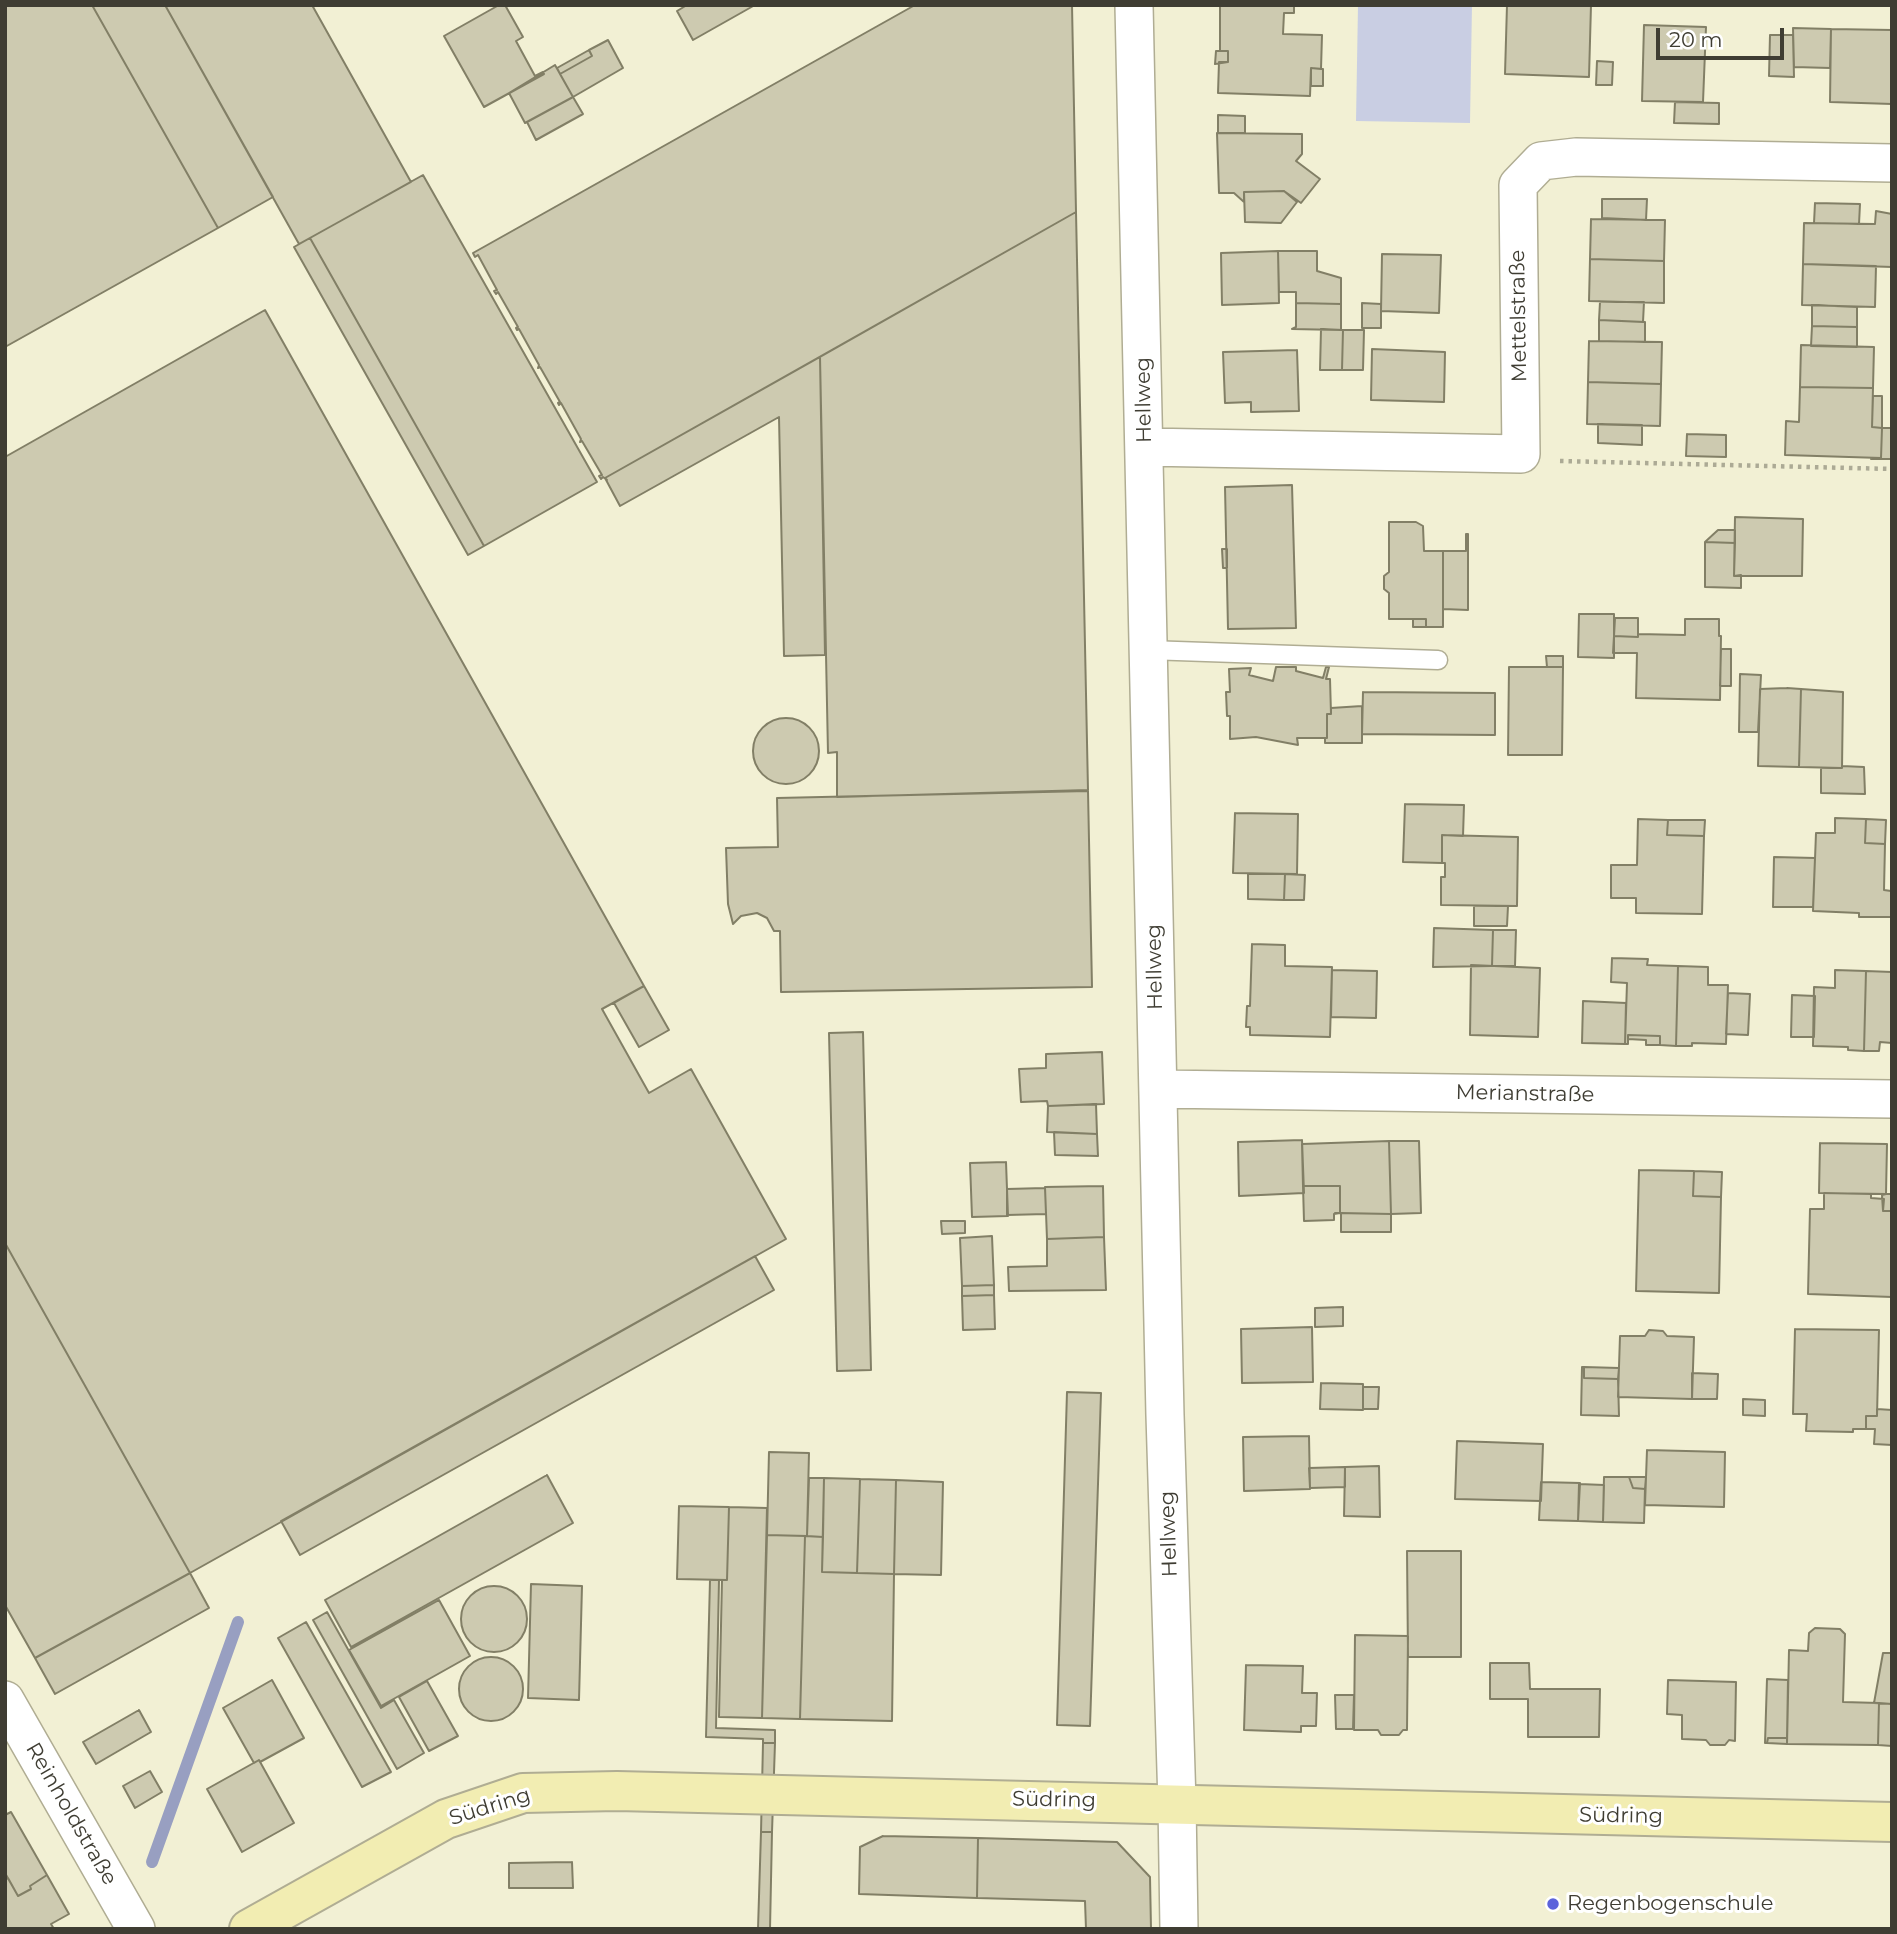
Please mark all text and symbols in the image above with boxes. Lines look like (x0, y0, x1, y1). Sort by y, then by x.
scale bar (1659, 14, 1787, 58)
text: 20 m (1669, 27, 1723, 52)
street label: Mettelstraße (1505, 249, 1533, 383)
street label: Hellweg (1131, 357, 1157, 443)
street label: Hellweg (1142, 924, 1168, 1010)
street label: Merianstraße (1455, 1080, 1595, 1108)
street label: Hellweg (1155, 1490, 1183, 1578)
street label: Reinholdstraße (20, 1738, 122, 1890)
street label: Südring (446, 1783, 534, 1831)
street label: Südring (1012, 1787, 1096, 1813)
street label: Südring (1579, 1803, 1663, 1829)
place label: Regenbogenschule (1567, 1891, 1773, 1917)
marker: Regenbogenschule (1545, 1896, 1561, 1912)

